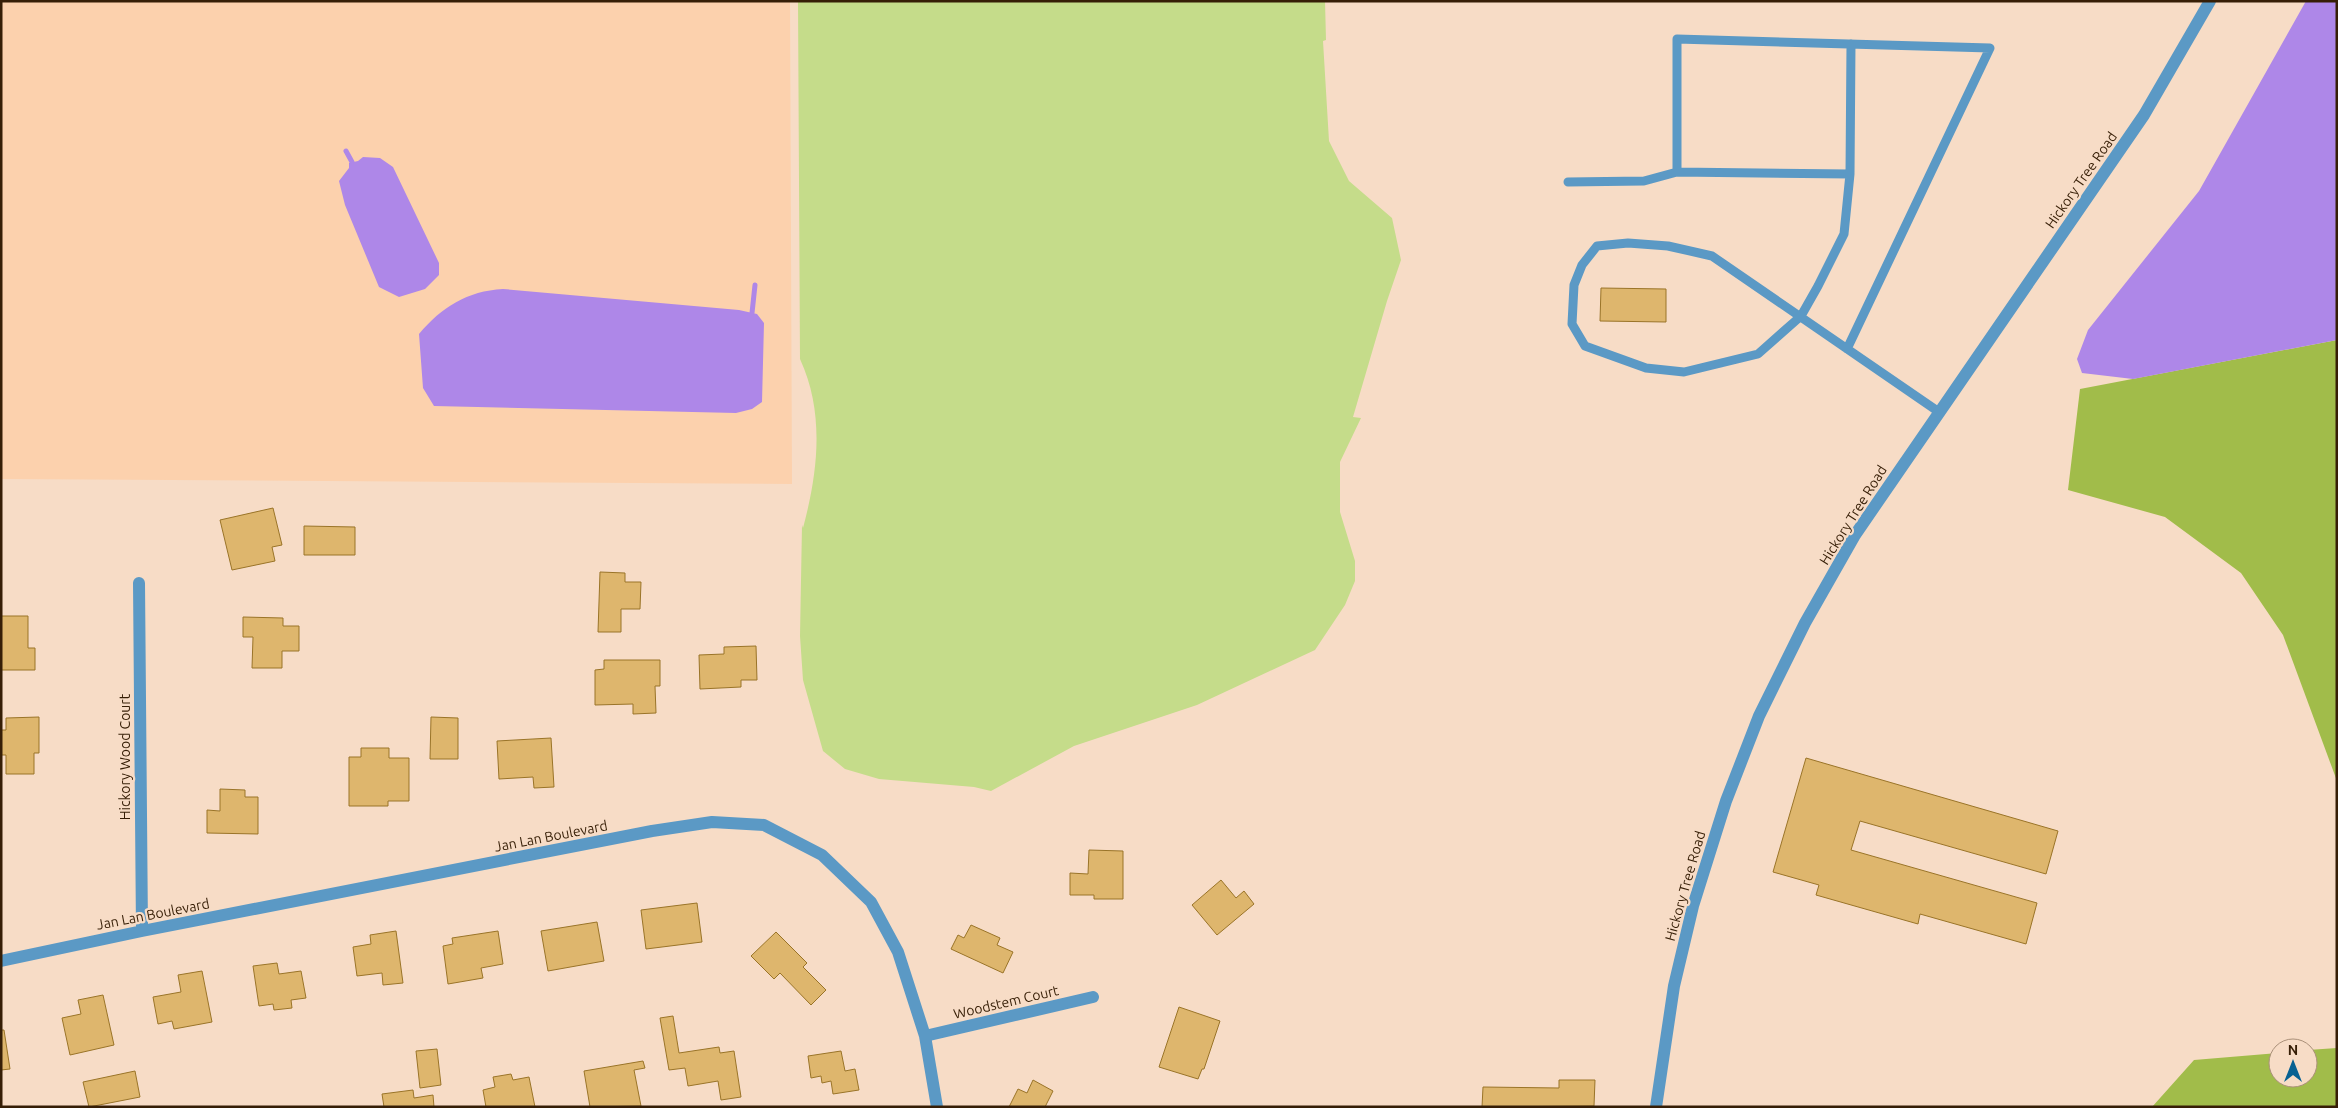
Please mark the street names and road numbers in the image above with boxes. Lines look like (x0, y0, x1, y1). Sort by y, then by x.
street label: Hickory Tree Road (2042, 129, 2120, 231)
street label: Hickory Tree Road (1816, 463, 1890, 567)
street label: Hickory Wood Court (117, 693, 133, 820)
street label: Jan Lan Boulevard (493, 817, 609, 855)
street label: Hickory Tree Road (1662, 829, 1708, 943)
street label: Jan Lan Boulevard (95, 895, 211, 933)
street label: Woodstem Court (952, 982, 1061, 1022)

